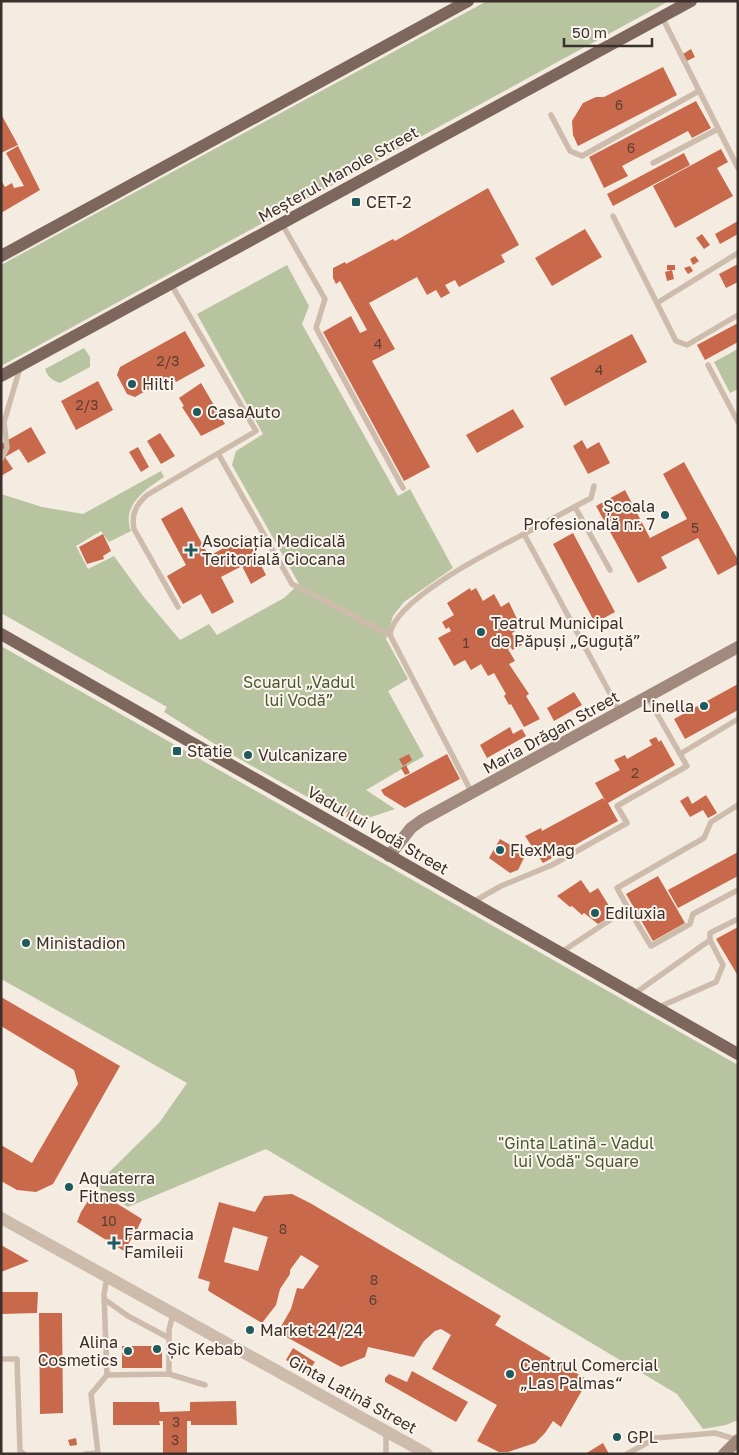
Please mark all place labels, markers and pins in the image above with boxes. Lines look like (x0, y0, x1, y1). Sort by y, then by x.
place label: CET-2 (366, 192, 412, 212)
marker: CET-2 (350, 196, 362, 208)
place label: Hilti (142, 374, 174, 394)
marker: Hilti (126, 378, 138, 390)
place label: CasaAuto (207, 402, 281, 422)
marker: CasaAuto (191, 406, 203, 418)
place label: Școala Profesională nr. 7 (523, 496, 655, 534)
marker: Școala Profesională nr. 7 (659, 509, 671, 521)
place label: Asociația Medicală Teritorială Ciocana (202, 531, 346, 569)
marker: Asociația Medicală Teritorială Ciocana (184, 543, 198, 557)
place label: Teatrul Municipal de Păpuși „Guguță” (491, 613, 641, 651)
marker: Teatrul Municipal de Păpuși „Guguță” (475, 626, 487, 638)
place label: Linella (642, 696, 694, 716)
marker: Linella (698, 700, 710, 712)
place label: Statie (187, 741, 232, 761)
marker: Statie (171, 745, 183, 757)
place label: Vulcanizare (258, 745, 347, 765)
marker: Vulcanizare (242, 749, 254, 761)
place label: FlexMag (510, 840, 575, 860)
marker: FlexMag (494, 844, 506, 856)
place label: Ediluxia (605, 903, 666, 923)
marker: Ediluxia (589, 907, 601, 919)
place label: Ministadion (36, 933, 126, 953)
marker: Ministadion (20, 937, 32, 949)
place label: Aquaterra Fitness (79, 1168, 155, 1206)
marker: Aquaterra Fitness (63, 1181, 75, 1193)
place label: Farmacia Famileii (124, 1224, 194, 1262)
marker: Farmacia Famileii (108, 1237, 120, 1249)
place label: Market 24/24 (260, 1320, 363, 1340)
marker: Market 24/24 (244, 1324, 256, 1336)
place label: Alina Cosmetics (38, 1332, 118, 1370)
place label: Șic Kebab (167, 1339, 243, 1359)
marker: Șic Kebab (151, 1343, 163, 1355)
marker: Alina Cosmetics (122, 1345, 134, 1357)
place label: Centrul Comercial „Las Palmas“ (520, 1355, 658, 1393)
marker: Centrul Comercial „Las Palmas“ (504, 1368, 516, 1380)
place label: GPL (627, 1427, 658, 1447)
marker: GPL (611, 1431, 623, 1443)

